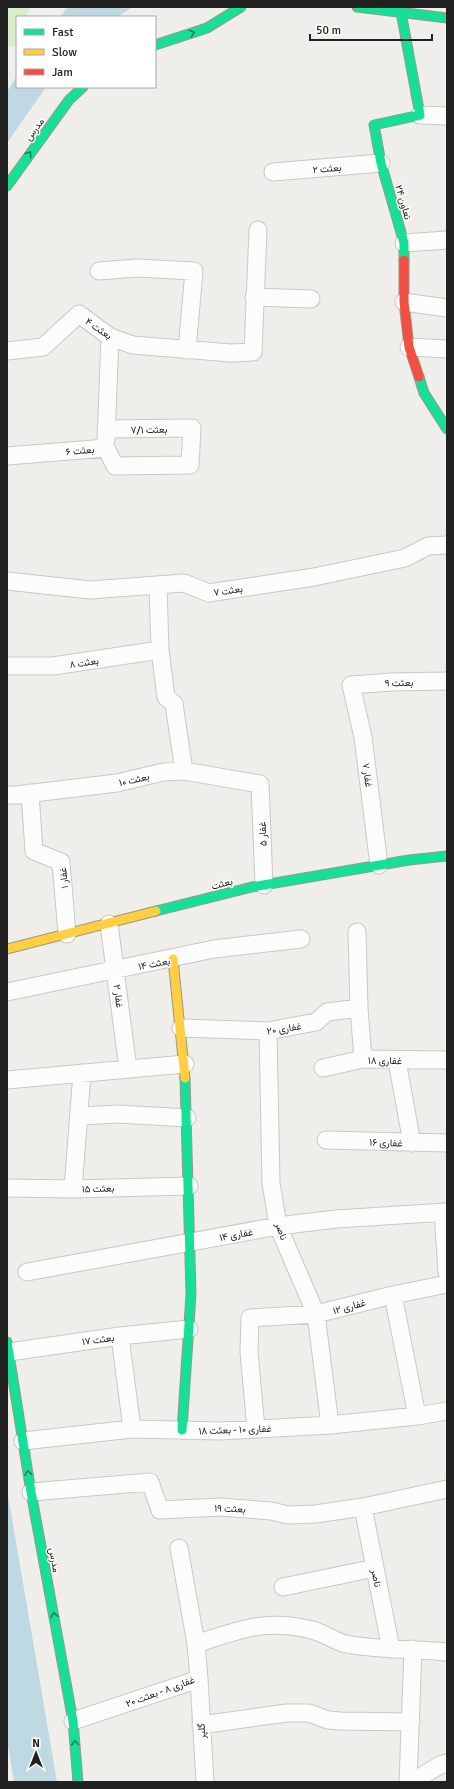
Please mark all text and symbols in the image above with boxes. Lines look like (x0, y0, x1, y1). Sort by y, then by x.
legend (16, 16, 156, 88)
scale bar (310, 16, 432, 42)
text: 50 m (316, 23, 341, 38)
text: Fast (52, 25, 73, 40)
one-way arrow (188, 29, 195, 38)
text: Slow (52, 45, 77, 60)
text: Jam (52, 65, 73, 80)
street label: مدرس (23, 116, 47, 143)
one-way arrow (25, 152, 32, 159)
street label: بعثت ۲ (312, 162, 342, 176)
street label: تعاون ۲۴ (392, 183, 414, 221)
street label: بعثت ۴ (83, 316, 114, 342)
street label: بعثت ۷/۱ (131, 424, 168, 436)
street label: بعثت ۶ (65, 444, 95, 458)
street label: بعثت ۷ (213, 583, 244, 599)
street label: بعثت ۸ (69, 655, 100, 671)
street label: بعثت ۹ (385, 677, 413, 689)
street label: غفار ۷ (360, 762, 374, 788)
street label: بعثت ۱۰ (118, 771, 151, 789)
street label: غفار ۵ (256, 821, 270, 846)
street label: غفار ۱ (57, 867, 71, 889)
street label: بعثت (210, 875, 234, 893)
street label: بعثت ۱۴ (137, 955, 171, 973)
street label: غفار ۲ (111, 984, 125, 1009)
street label: غفاری ۲۰ (266, 1020, 302, 1038)
street label: غفاری ۱۸ (368, 1055, 402, 1067)
street label: غفاری ۱۶ (369, 1136, 403, 1150)
street label: بعثت ۱۵ (82, 1182, 115, 1196)
street label: ناصر (272, 1220, 290, 1242)
street label: غفاری ۱۴ (218, 1226, 254, 1244)
street label: غفاری ۱۲ (331, 1297, 367, 1317)
street label: بعثت ۱۷ (81, 1332, 115, 1348)
street label: غفاری ۱۰ - بعثت ۱۸ (198, 1423, 272, 1437)
one-way arrow (24, 1470, 33, 1476)
street label: بعثت ۱۹ (214, 1502, 246, 1516)
street label: مدرس (46, 1547, 62, 1574)
street label: ناصر (368, 1567, 384, 1588)
one-way arrow (50, 1612, 59, 1618)
street label: غفاری ۸ - بعثت ۲۰ (124, 1674, 196, 1710)
street label: گلپر (195, 1722, 210, 1740)
north arrow (16, 1733, 56, 1773)
text: N (32, 1737, 40, 1750)
one-way arrow (71, 1740, 80, 1746)

